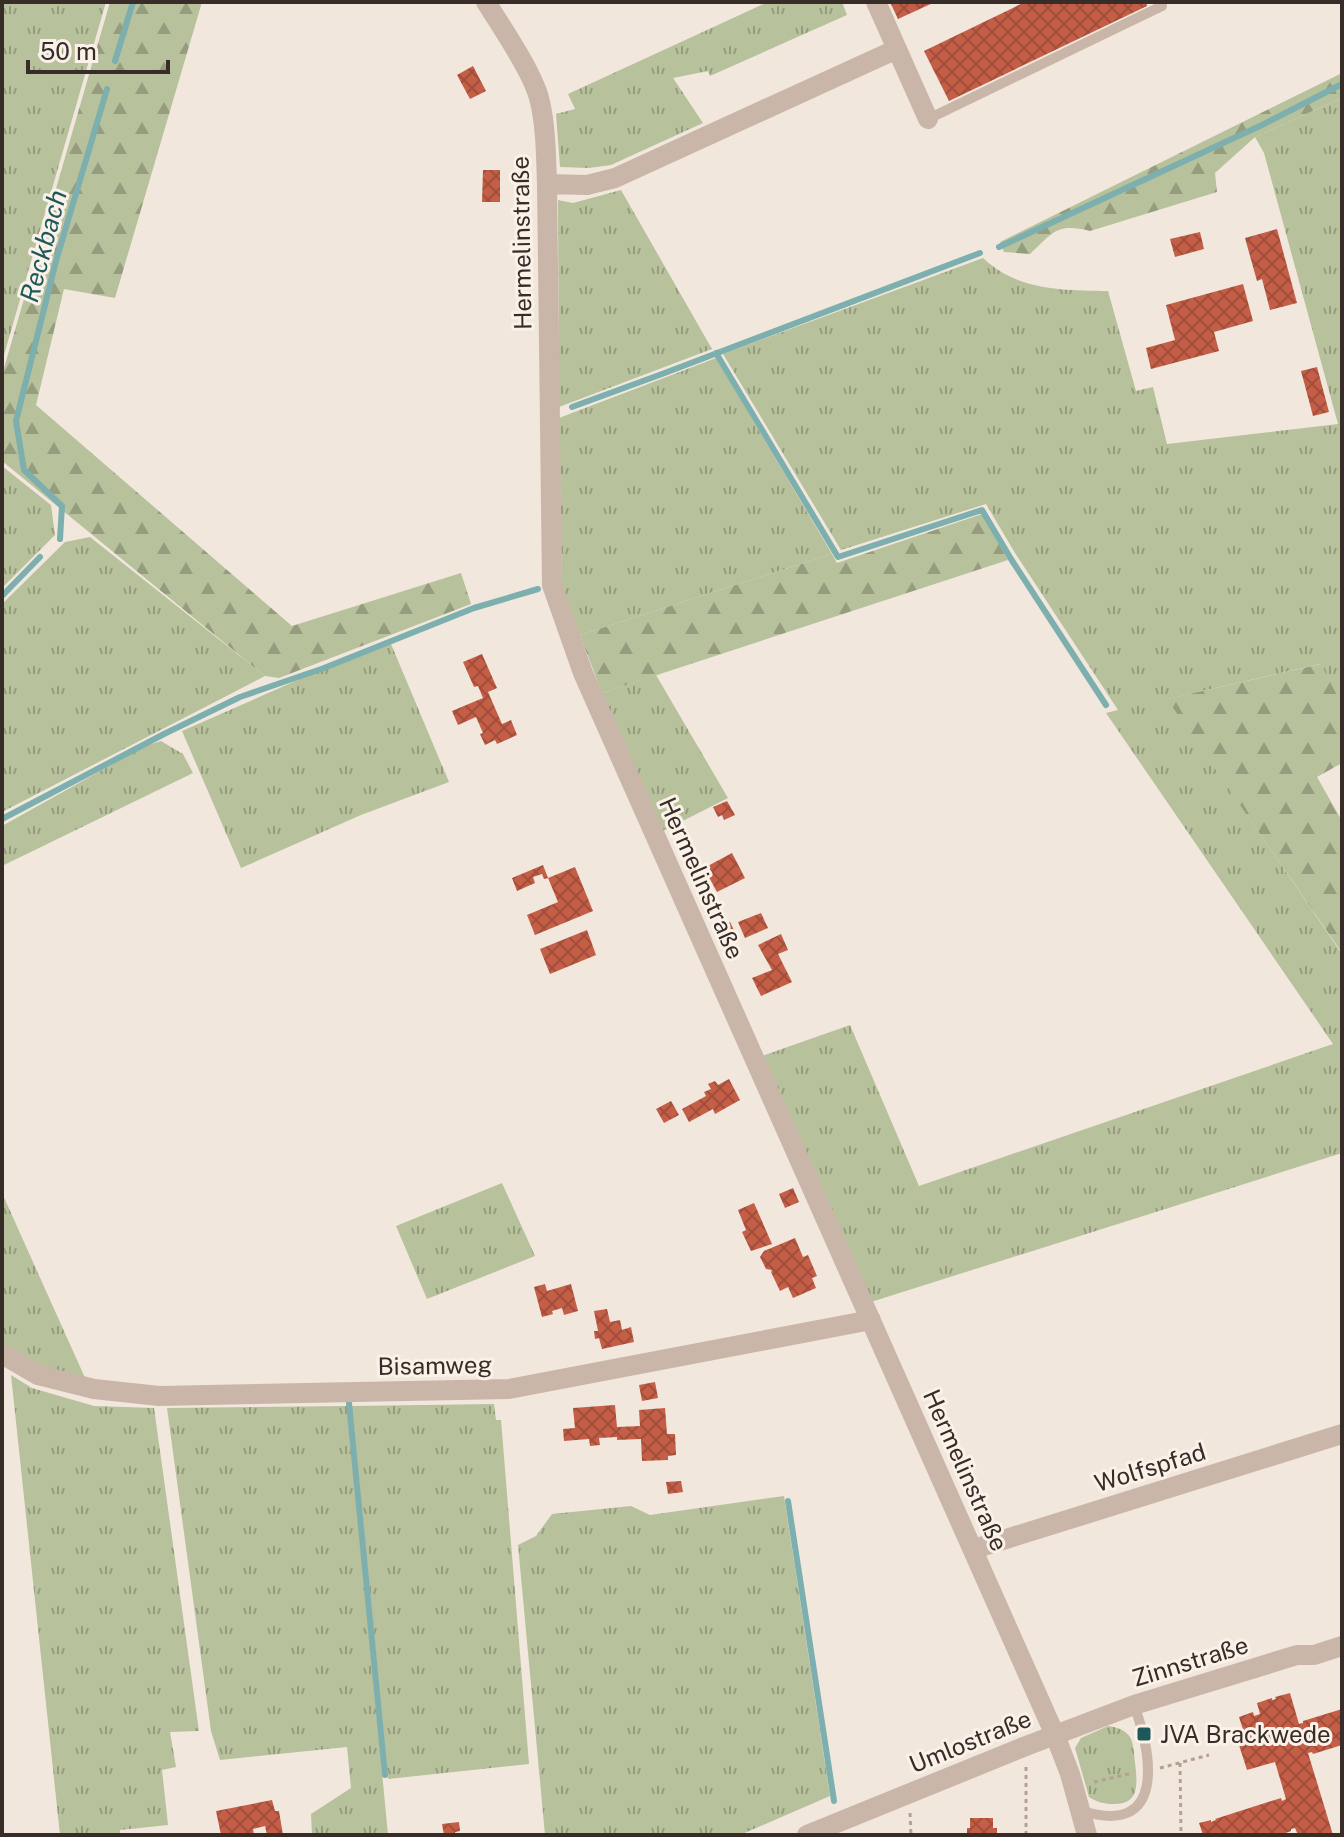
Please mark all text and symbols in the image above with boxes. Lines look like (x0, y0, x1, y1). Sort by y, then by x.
scale bar (28, 24, 168, 74)
text: 50 m (40, 37, 97, 65)
street label: Hermelinstraße (505, 156, 537, 330)
water label: Reckbach (13, 186, 73, 306)
street label: Hermelinstraße (654, 793, 750, 963)
street label: Bisamweg (377, 1350, 493, 1380)
street label: Hermelinstraße (918, 1385, 1014, 1555)
street label: Wolfspfad (1091, 1437, 1209, 1497)
street label: Zinnstraße (1129, 1630, 1251, 1692)
street label: Umlostraße (905, 1704, 1035, 1778)
place label: JVA Brackwede (1160, 1720, 1331, 1748)
marker: JVA Brackwede (1135, 1725, 1153, 1743)

